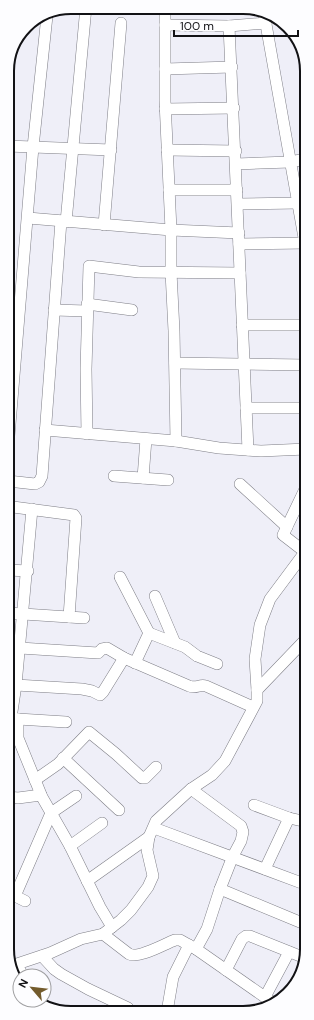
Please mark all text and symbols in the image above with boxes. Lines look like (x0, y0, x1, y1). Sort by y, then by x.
scale bar (174, 12, 298, 38)
text: 100 m (180, 18, 214, 34)
north arrow (12, 968, 52, 1008)
text: N (15, 976, 31, 990)

